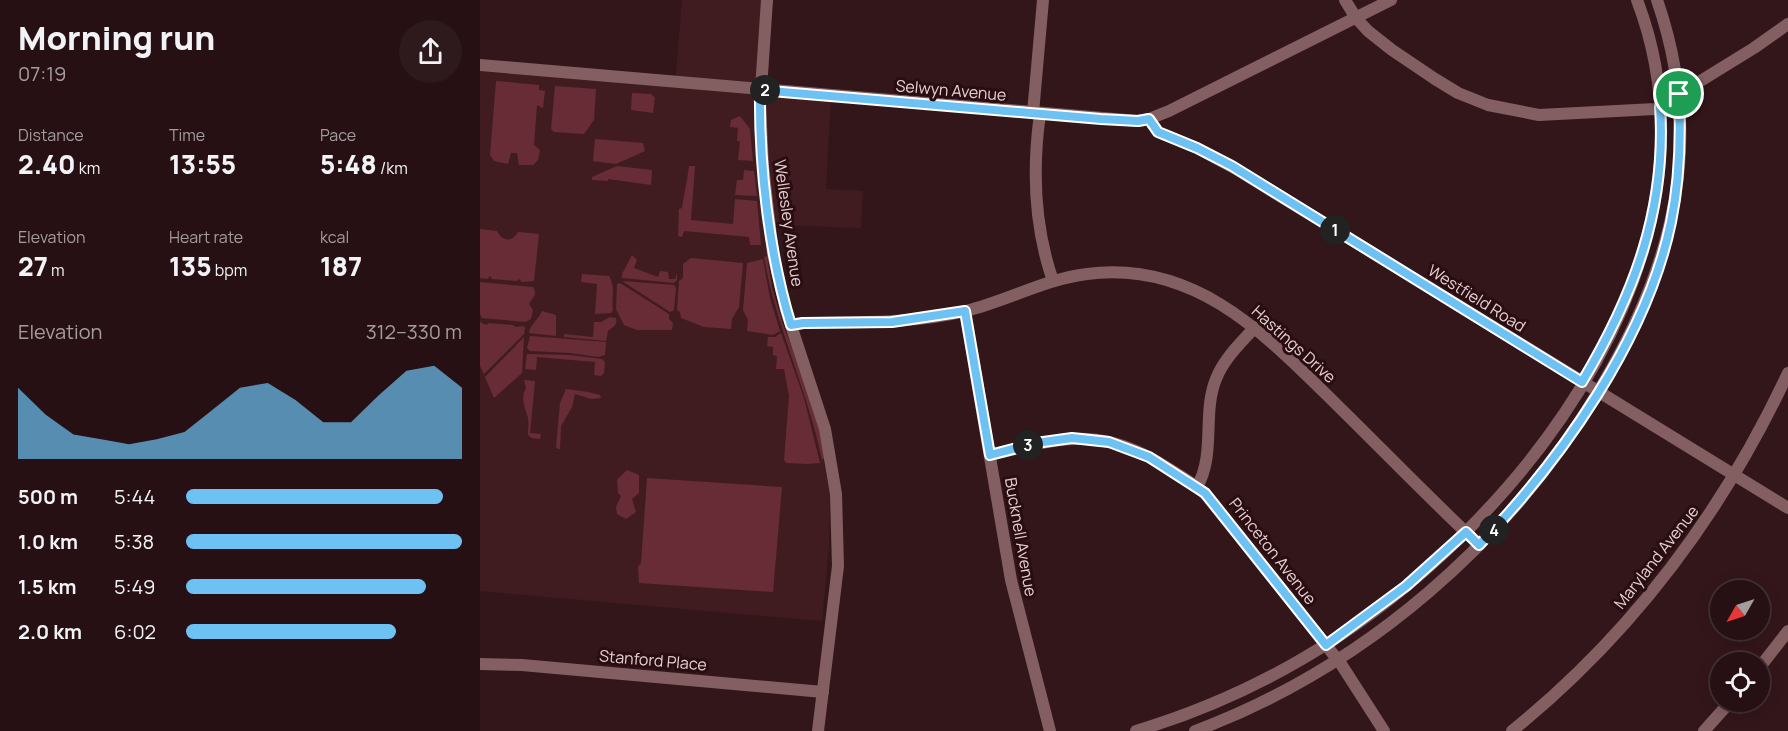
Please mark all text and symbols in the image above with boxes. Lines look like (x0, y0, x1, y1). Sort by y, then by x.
text: Morning run (18, 15, 215, 60)
button: share (399, 20, 462, 83)
text: 07:19 (18, 60, 66, 87)
pin (1653, 68, 1704, 119)
street label: Selwyn Avenue (895, 74, 1007, 106)
pin: 2 (750, 75, 780, 105)
icon: arrive (1662, 77, 1695, 110)
text: 2 (760, 79, 770, 101)
text: Distance (18, 124, 84, 146)
text: Time (169, 124, 205, 146)
text: Pace (320, 124, 356, 146)
text: 2.40 (18, 146, 76, 182)
text: 13:55 (169, 146, 236, 182)
text: 5:48 (320, 146, 377, 182)
text: km (76, 157, 100, 179)
text: /km (377, 157, 408, 179)
street label: Wellesley Avenue (769, 158, 809, 288)
pin: 1 (1320, 215, 1350, 245)
text: 1 (1331, 219, 1339, 241)
text: Elevation (18, 226, 86, 248)
text: Heart rate (169, 226, 243, 248)
text: kcal (320, 226, 349, 248)
text: 27 (18, 248, 48, 284)
text: 135 (169, 248, 211, 284)
text: 187 (320, 248, 362, 284)
text: m (48, 259, 65, 281)
text: bpm (211, 259, 247, 281)
street label: Westfield Road (1424, 259, 1530, 337)
street label: Hastings Drive (1247, 300, 1341, 388)
text: Elevation (18, 318, 102, 345)
text: 312–330 m (366, 318, 462, 345)
pin: 3 (1013, 430, 1043, 460)
text: 3 (1023, 434, 1033, 456)
street label: Bucknell Avenue (1000, 476, 1042, 598)
text: 500 m (18, 483, 78, 510)
text: 5:44 (114, 483, 155, 510)
street label: Princeton Avenue (1224, 493, 1322, 609)
street label: Maryland Avenue (1609, 501, 1703, 613)
pin: 4 (1479, 515, 1509, 545)
text: 4 (1489, 519, 1499, 541)
text: 1.0 km (18, 528, 78, 555)
text: 5:38 (114, 528, 154, 555)
text: 1.5 km (18, 573, 77, 600)
text: 5:49 (114, 573, 156, 600)
north arrow (1710, 580, 1770, 640)
map controls (1710, 580, 1770, 712)
text: 2.0 km (18, 618, 82, 645)
text: 6:02 (114, 618, 156, 645)
street label: Stanford Place (598, 644, 708, 676)
button: locate (1710, 652, 1770, 712)

